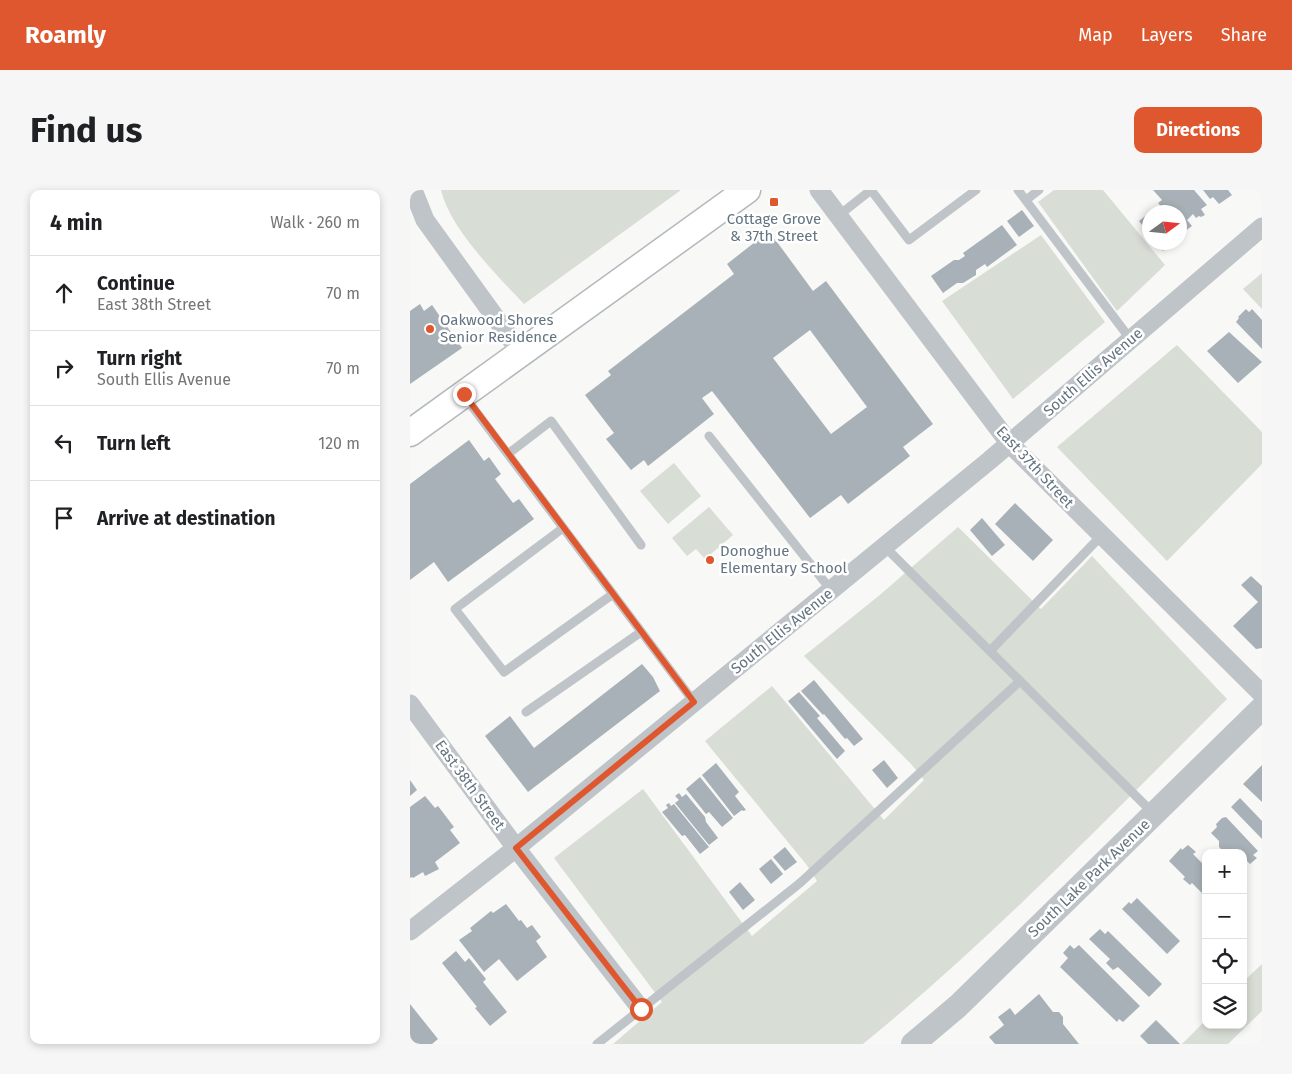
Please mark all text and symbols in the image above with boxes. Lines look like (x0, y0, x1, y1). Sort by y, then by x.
text: Roamly (25, 21, 106, 49)
text: Map (1078, 24, 1113, 46)
text: Layers (1141, 24, 1193, 46)
text: Share (1221, 24, 1267, 46)
button: Directions (1134, 107, 1262, 153)
text: Find us (30, 109, 142, 151)
marker: Cottage Grove & 37th Street (768, 196, 780, 208)
north arrow (1142, 205, 1187, 250)
text: 4 min (50, 210, 103, 236)
place label: Cottage Grove & 37th Street (727, 210, 821, 245)
text: Walk · 260 m (270, 213, 360, 232)
text: Continue (97, 272, 175, 295)
icon: ahead (50, 279, 78, 307)
text: 70 m (326, 284, 360, 303)
text: East 38th Street (97, 295, 211, 314)
place label: Oakwood Shores Senior Residence (440, 311, 557, 346)
marker: Oakwood Shores Senior Residence (424, 323, 436, 335)
street label: South Ellis Avenue (1040, 324, 1146, 420)
text: Turn right (97, 347, 182, 370)
icon: right (50, 354, 78, 382)
text: 70 m (326, 359, 360, 378)
text: South Ellis Avenue (97, 370, 231, 389)
route end (453, 383, 476, 406)
street label: East 37th Street (993, 422, 1078, 512)
icon: left (50, 429, 78, 457)
text: Turn left (97, 432, 171, 455)
text: 120 m (318, 434, 360, 453)
icon: arrive (50, 504, 78, 532)
text: Arrive at destination (97, 507, 276, 530)
place label: Donoghue Elementary School (720, 542, 848, 577)
marker: Donoghue Elementary School (704, 554, 716, 566)
street label: South Ellis Avenue (728, 584, 836, 678)
street label: East 38th Street (431, 736, 509, 834)
street label: South Lake Park Avenue (1024, 815, 1154, 941)
map controls (1202, 849, 1247, 1029)
button: + (1202, 849, 1247, 894)
button: − (1202, 894, 1247, 939)
button: locate (1202, 939, 1247, 984)
button: layers (1202, 984, 1247, 1029)
route start (630, 998, 653, 1021)

